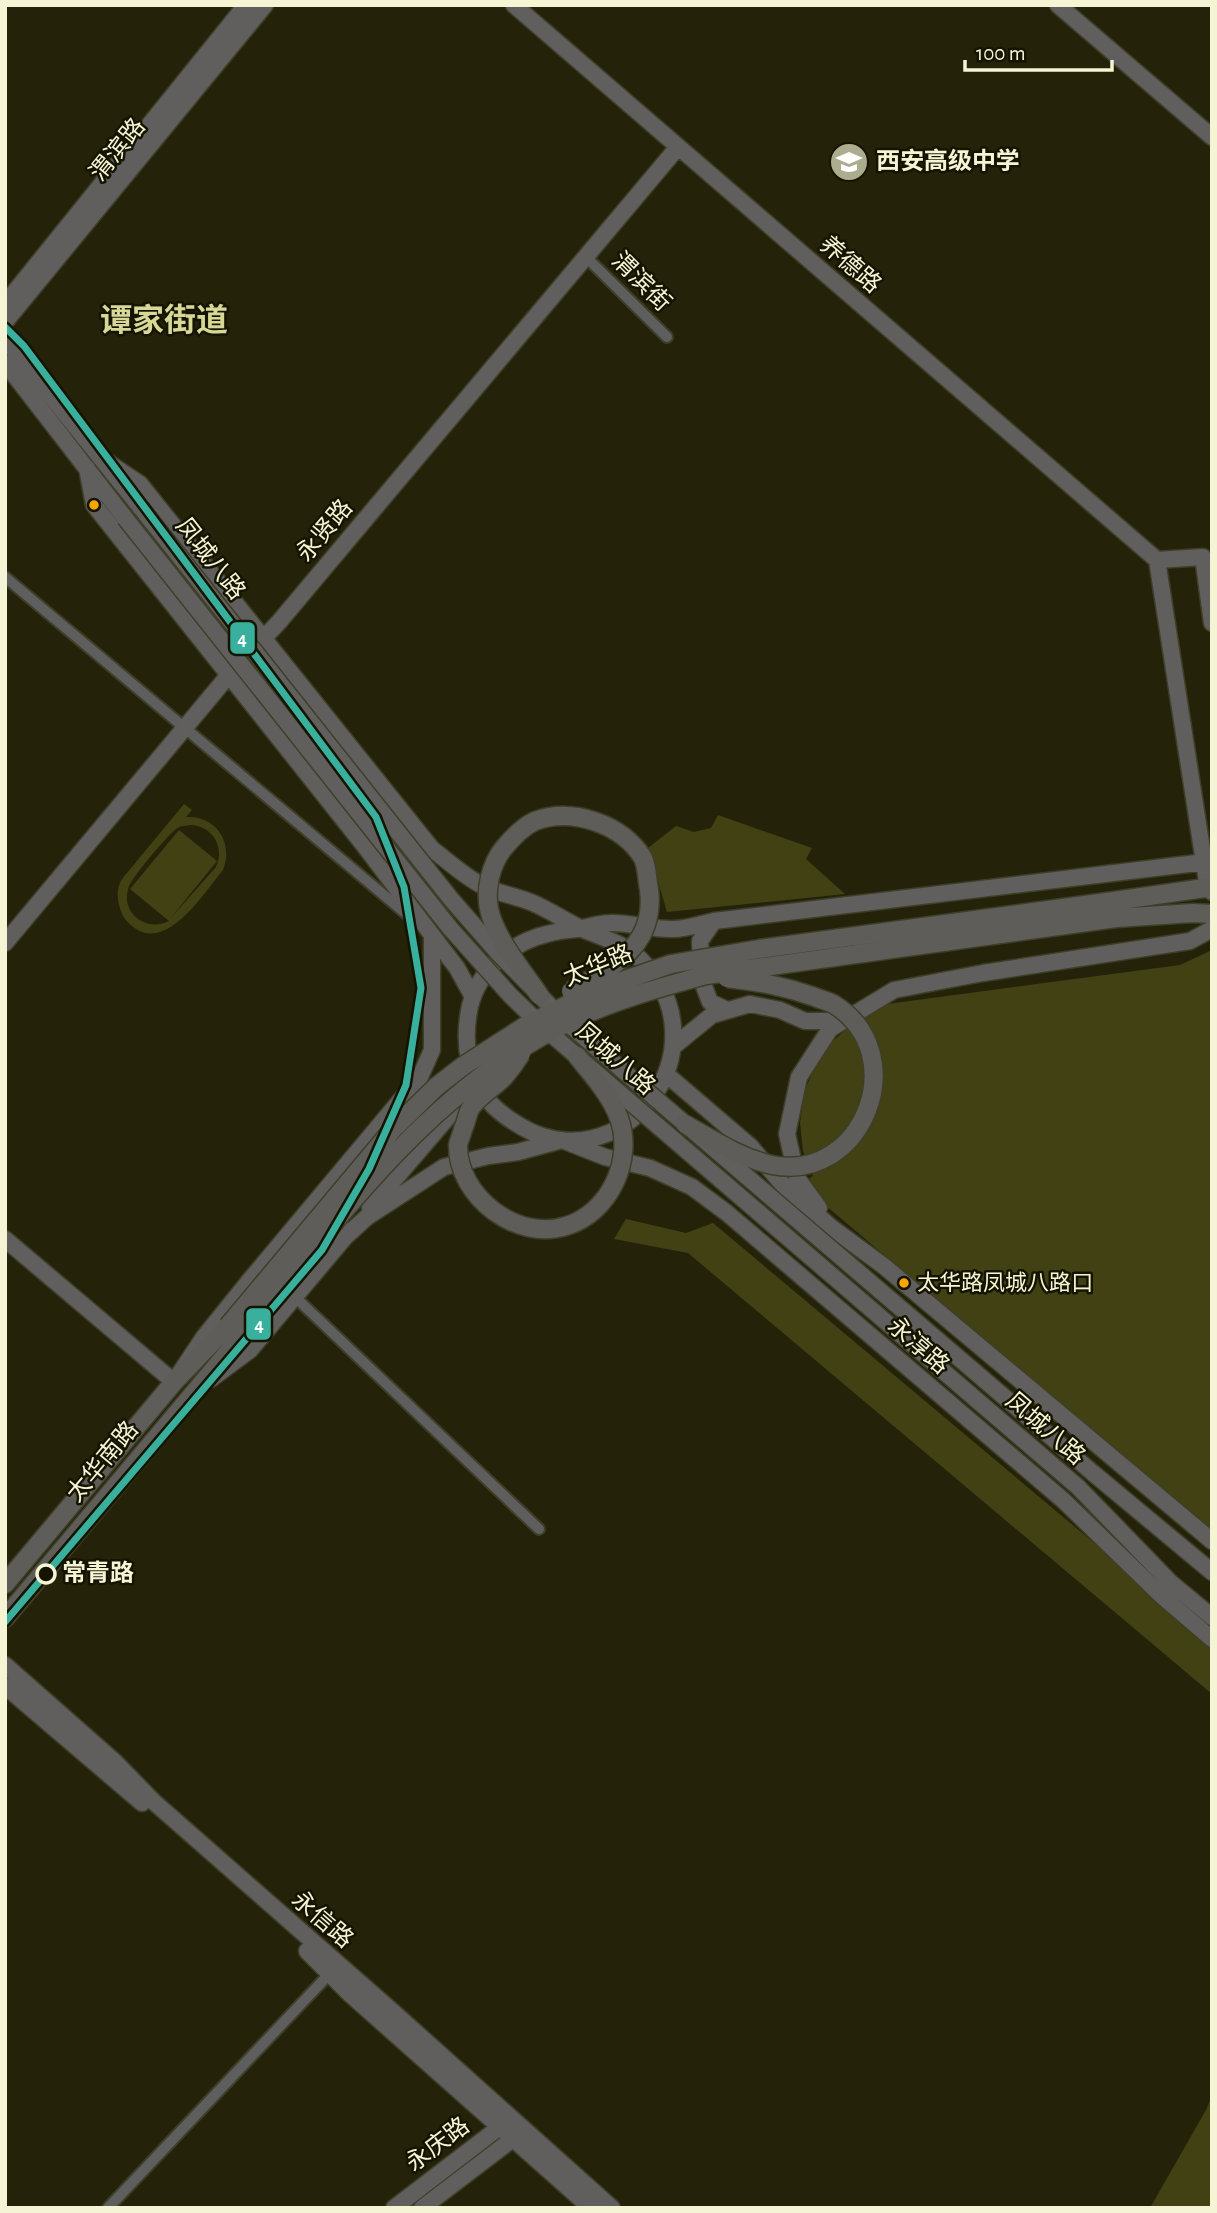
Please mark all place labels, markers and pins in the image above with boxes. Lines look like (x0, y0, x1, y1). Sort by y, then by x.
school or university icon: 西安高级中学 (828, 141, 870, 183)
place label: 西安高级中学 (876, 148, 1020, 174)
unlabelled marker (87, 498, 101, 512)
place label: 太华路凤城八路口 (917, 1271, 1093, 1294)
marker: 太华路凤城八路口 (897, 1276, 911, 1290)
place label: 常青路 (62, 1560, 134, 1586)
marker: 常青路 (36, 1564, 56, 1584)

